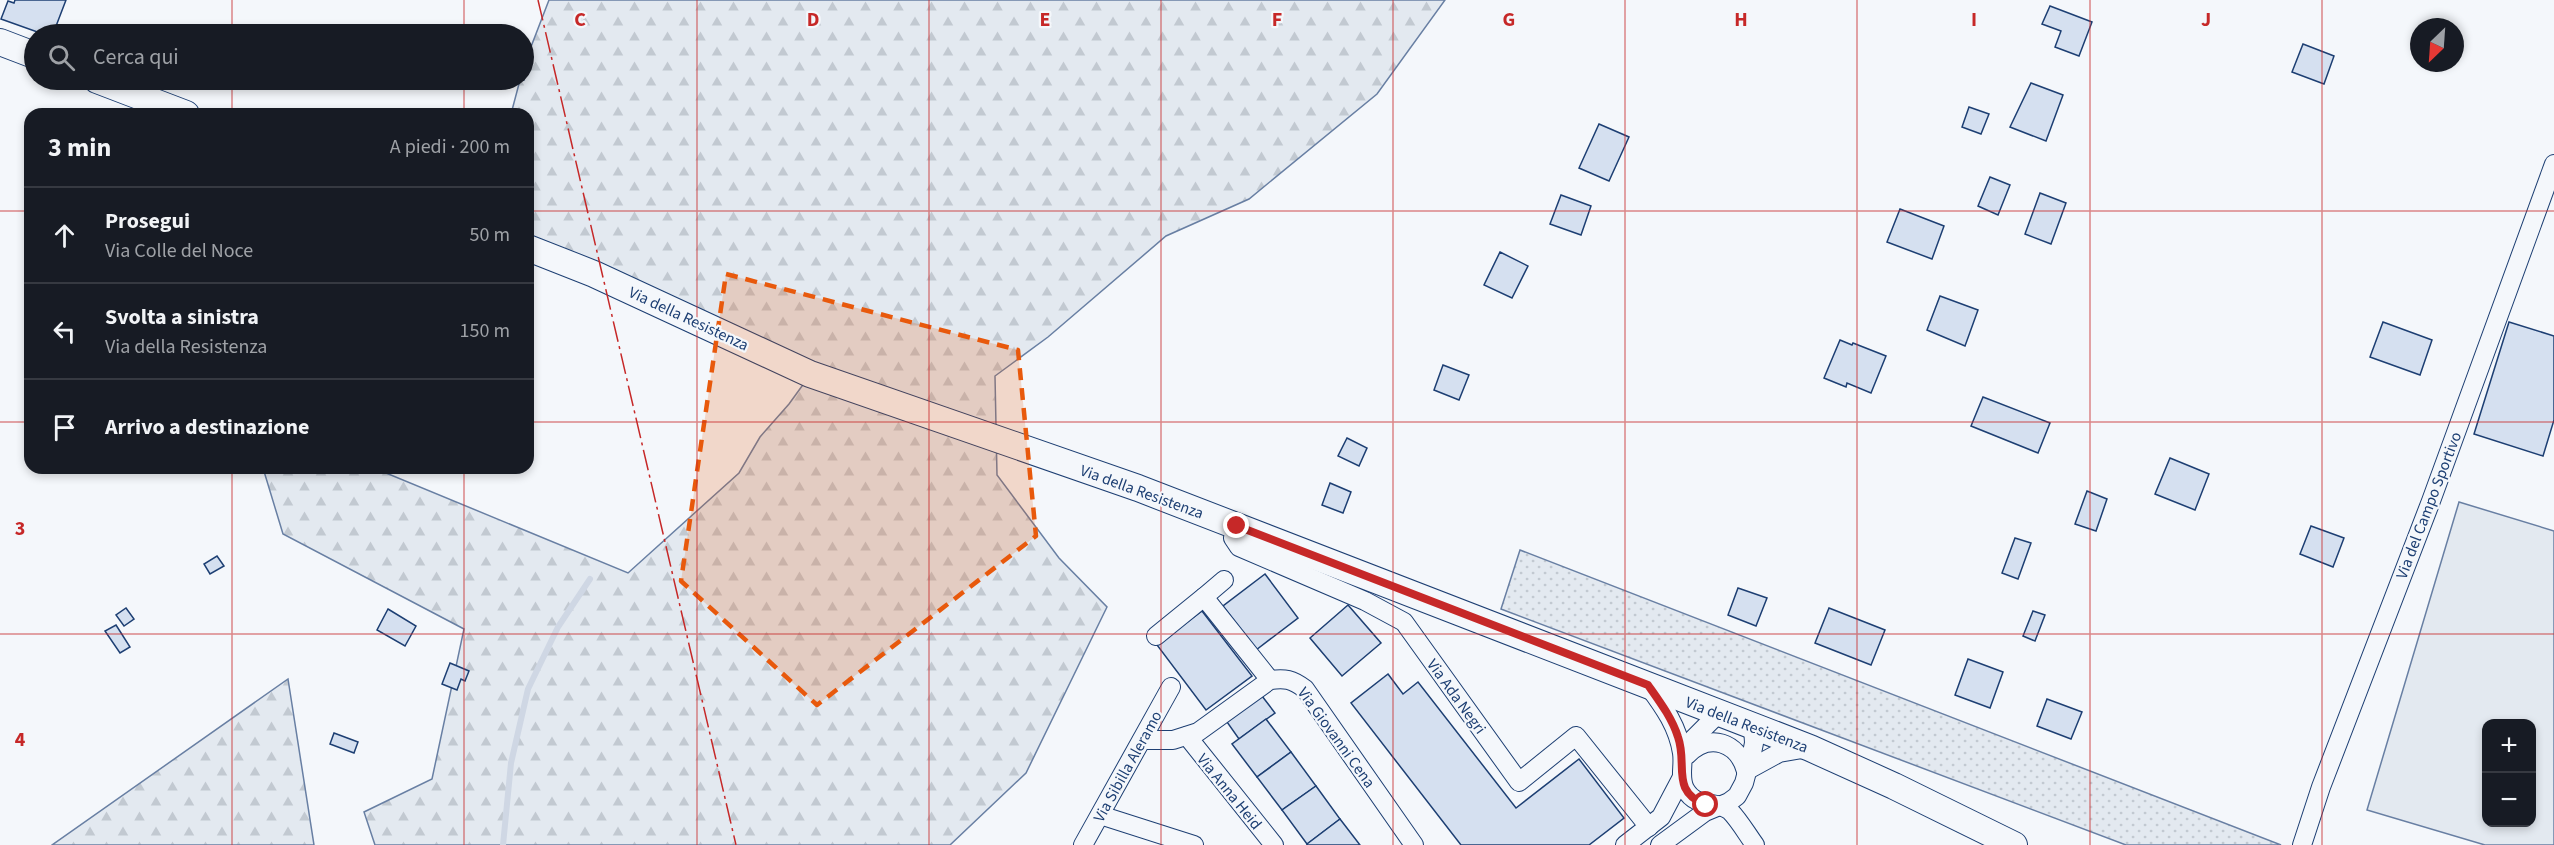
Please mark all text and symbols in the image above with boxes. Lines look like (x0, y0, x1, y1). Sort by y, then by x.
text: C (574, 6, 586, 34)
text: D (807, 6, 819, 34)
text: E (1040, 6, 1050, 34)
text: F (1272, 6, 1282, 34)
text: G (1503, 6, 1515, 34)
text: H (1734, 6, 1748, 34)
text: I (1971, 6, 1977, 34)
text: J (2201, 6, 2211, 34)
north arrow (2410, 18, 2464, 72)
search box (24, 24, 534, 90)
icon: search (45, 41, 78, 74)
text: Cerca qui (93, 41, 179, 73)
text: 3 min (48, 129, 111, 166)
text: A piedi · 200 m (390, 133, 510, 161)
text: Prosegui (105, 205, 190, 237)
icon: ahead (48, 219, 81, 252)
text: 50 m (470, 221, 510, 249)
text: Via Colle del Noce (105, 237, 253, 265)
street label: Via della Resistenza (625, 281, 752, 356)
text: Svolta a sinistra (105, 301, 259, 333)
icon: left (48, 315, 81, 348)
text: 150 m (460, 317, 510, 345)
text: Via della Resistenza (105, 333, 267, 361)
icon: arrive (48, 411, 81, 444)
text: Arrivo a destinazione (105, 411, 310, 443)
street label: Via del Campo Sportivo (2391, 429, 2467, 582)
street label: Via della Resistenza (1077, 459, 1206, 525)
route end (1223, 512, 1249, 538)
text: 3 (15, 515, 25, 543)
street label: Via Ada Negri (1421, 655, 1491, 739)
street label: Via Giovanni Cena (1292, 683, 1380, 792)
street label: Via della Resistenza (1682, 691, 1811, 758)
street label: Via Sibilla Aleramo (1088, 707, 1168, 826)
map controls (2482, 719, 2536, 827)
button: + (2482, 719, 2536, 773)
text: 4 (15, 726, 26, 754)
street label: Via Anna Heid (1192, 749, 1267, 834)
button: − (2482, 773, 2536, 827)
route start (1692, 791, 1718, 817)

